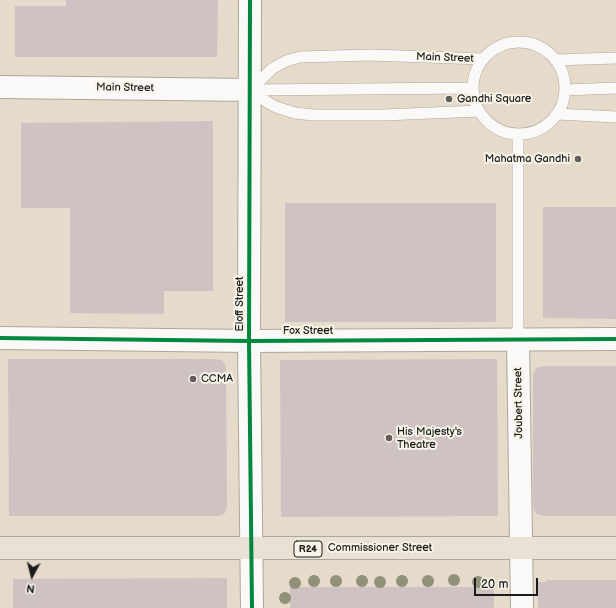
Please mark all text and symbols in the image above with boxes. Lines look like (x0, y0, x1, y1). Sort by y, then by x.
street label: Main Street (416, 50, 474, 66)
street label: Main Street (96, 81, 154, 95)
place label: Gandhi Square (457, 92, 531, 106)
marker: Gandhi Square (444, 94, 454, 104)
place label: Mahatma Gandhi (485, 152, 570, 166)
marker: Mahatma Gandhi (573, 154, 583, 164)
street label: Eloff Street (233, 277, 247, 331)
street label: Fox Street (283, 324, 333, 338)
street label: Joubert Street (512, 367, 526, 439)
place label: CCMA (201, 372, 233, 386)
marker: CCMA (188, 374, 198, 384)
place label: His Majesty's Theatre (397, 425, 462, 451)
marker: His Majesty's Theatre (384, 433, 394, 443)
road number: R24 (294, 541, 322, 557)
street label: Commissioner Street (328, 541, 432, 555)
north arrow (12, 556, 52, 596)
scale bar (476, 570, 540, 596)
text: 20 m (481, 577, 508, 592)
text: N (26, 581, 35, 595)

